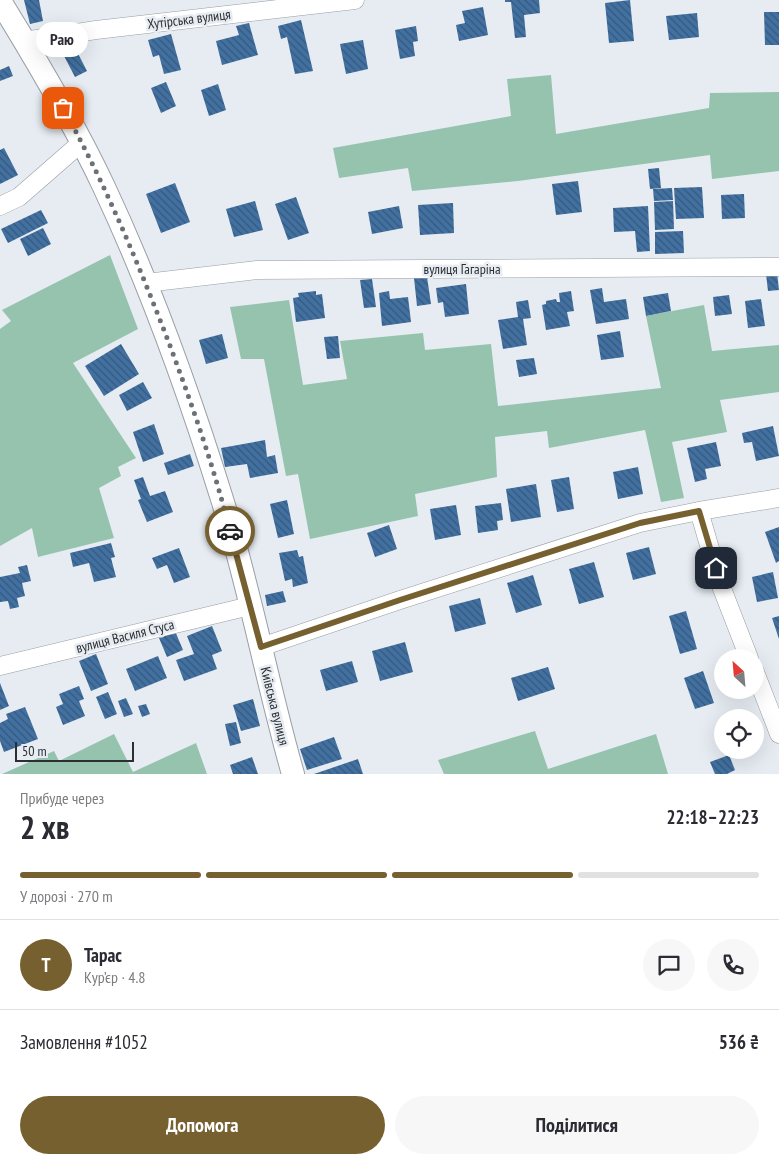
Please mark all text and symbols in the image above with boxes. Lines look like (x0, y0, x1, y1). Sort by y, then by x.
street label: Хутірська вулиця (146, 5, 232, 33)
callout: Раю (37, 23, 89, 58)
text: Раю (50, 29, 74, 49)
pin (42, 87, 84, 129)
icon: bag (49, 94, 77, 122)
street label: вулиця Гагаріна (423, 260, 501, 278)
courier (205, 506, 255, 556)
icon: car (216, 517, 244, 545)
pin (695, 547, 737, 589)
icon: home (702, 554, 730, 582)
street label: вулиця Василя Стуса (74, 615, 176, 657)
north arrow (714, 649, 764, 699)
map controls (714, 649, 764, 759)
street label: Київська вулиця (257, 665, 293, 747)
button: locate (714, 709, 764, 759)
scale bar (15, 739, 134, 762)
text: 50 m (22, 742, 47, 760)
text: Прибуде через (20, 788, 104, 808)
text: 22:18–22:23 (666, 805, 759, 829)
text: 2 хв (20, 806, 69, 848)
text: У дорозі · 270 m (20, 886, 113, 906)
button: chat (643, 939, 695, 991)
button: phone (707, 939, 759, 991)
text: Тарас (84, 943, 122, 967)
text: Т (41, 953, 51, 977)
text: Кур’єр · 4.8 (84, 967, 145, 987)
text: Замовлення #1052 (20, 1030, 148, 1054)
text: 536 ₴ (719, 1030, 759, 1054)
button: Допомога (20, 1096, 385, 1154)
button: Поділитися (395, 1096, 759, 1154)

